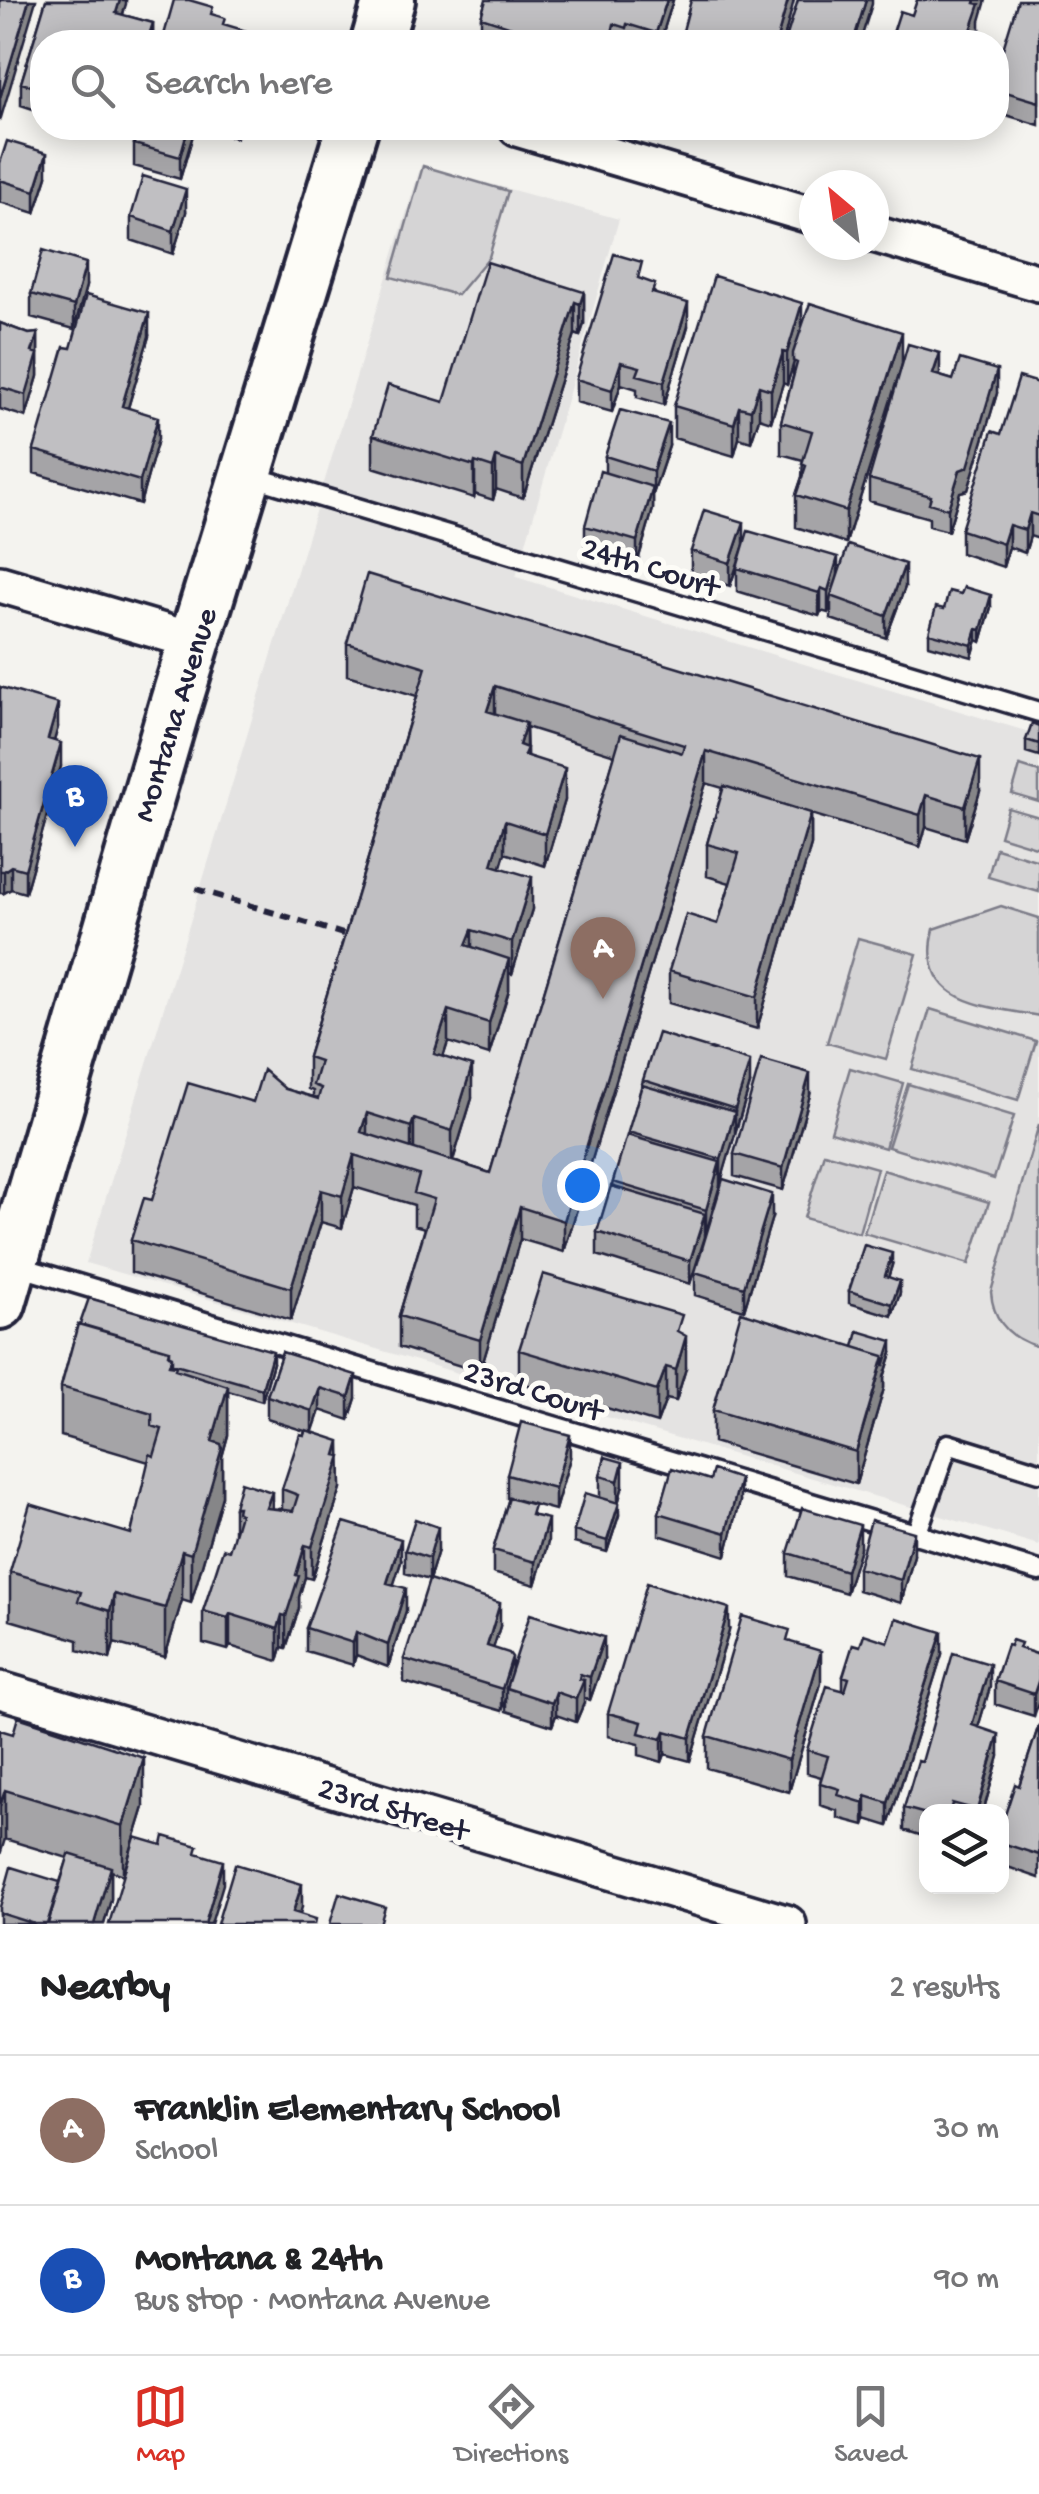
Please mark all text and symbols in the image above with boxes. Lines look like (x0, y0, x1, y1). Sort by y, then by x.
search box (30, 30, 1009, 140)
icon: search (65, 58, 120, 113)
text: Search here (145, 63, 332, 107)
north arrow (799, 170, 889, 260)
street label: 24th Court (576, 531, 726, 610)
street label: Montana Avenue (127, 603, 228, 827)
pin: B (42, 764, 108, 847)
pin: A (570, 916, 636, 999)
your location (557, 1160, 608, 1211)
street label: 23rd Court (458, 1355, 609, 1434)
street label: 23rd Street (313, 1771, 475, 1854)
map controls (919, 1804, 1009, 1894)
button: layers (919, 1804, 1009, 1894)
text: Nearby (40, 1965, 170, 2014)
text: 2 results (889, 1970, 999, 2008)
text: Franklin Elementary School (135, 2089, 561, 2133)
text: A (63, 2111, 82, 2149)
text: 30 m (934, 2111, 999, 2149)
text: School (135, 2133, 218, 2171)
text: Montana & 24th (135, 2239, 383, 2283)
text: B (64, 2261, 81, 2299)
text: 90 m (935, 2261, 999, 2299)
text: Bus stop · Montana Avenue (135, 2283, 490, 2321)
tab: Map (133, 2379, 188, 2472)
tab: Directions (454, 2379, 568, 2472)
tab: Saved (834, 2379, 906, 2472)

